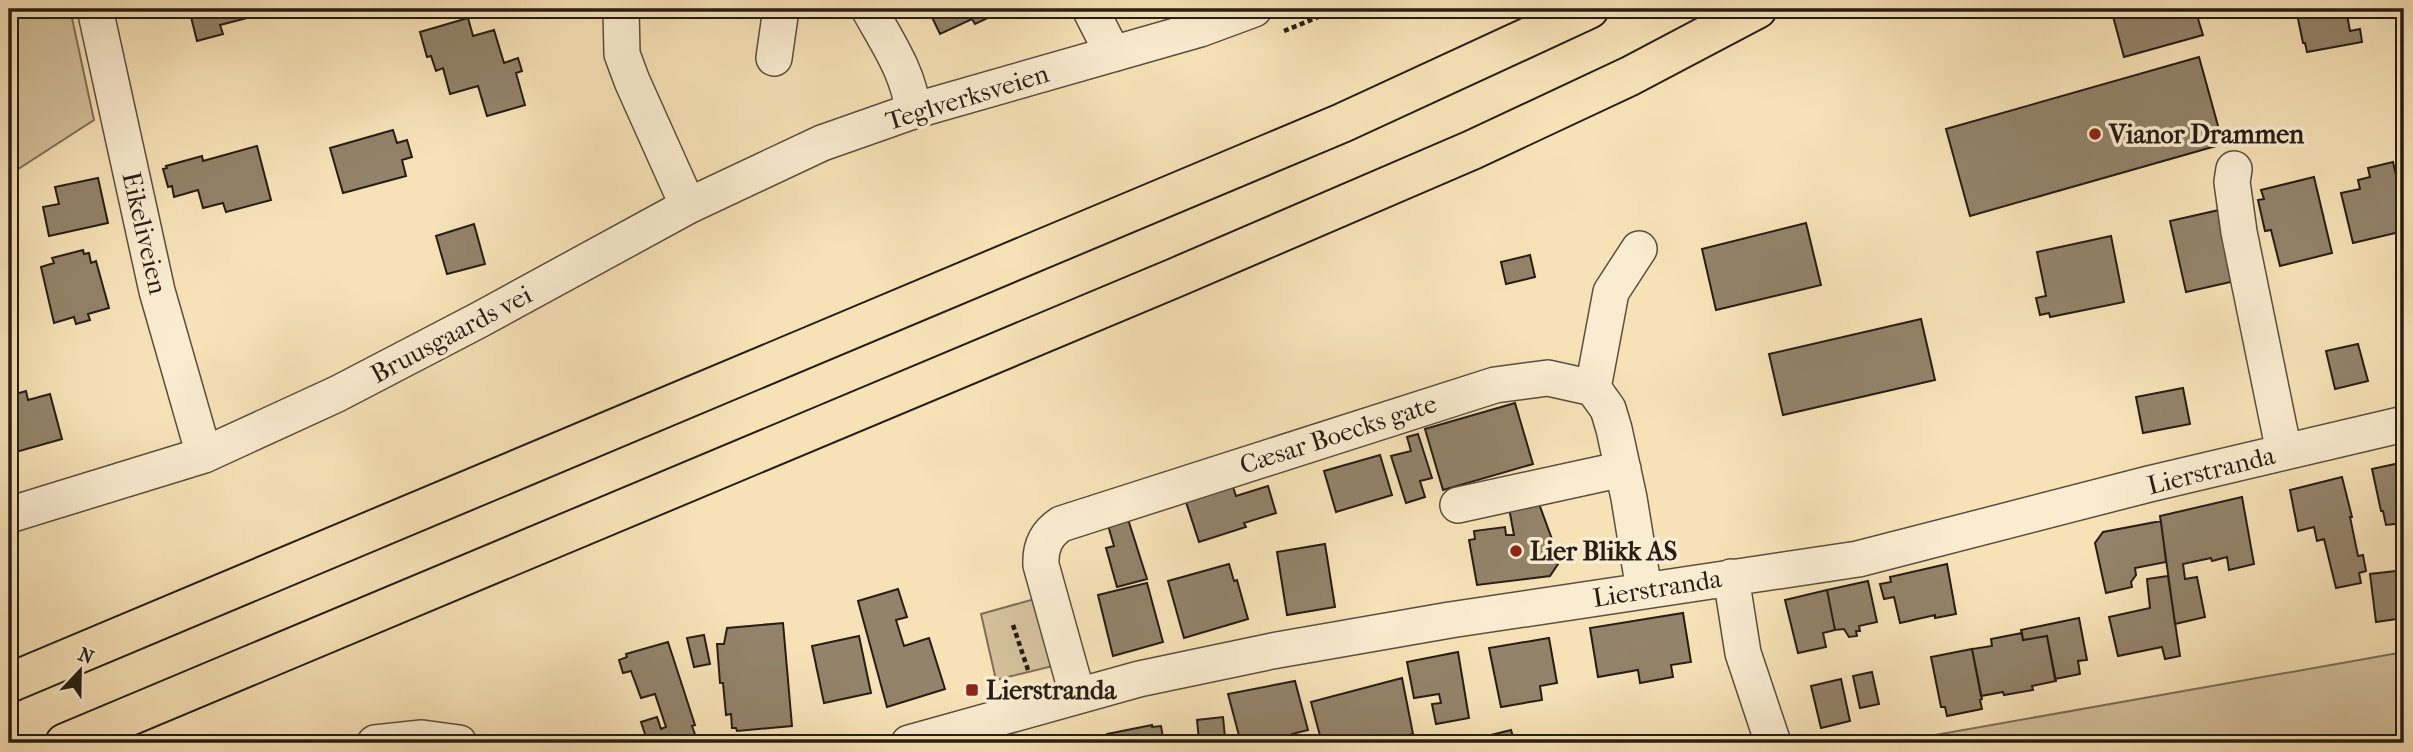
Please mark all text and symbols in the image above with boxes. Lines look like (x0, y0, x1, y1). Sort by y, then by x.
street label: Teglverksveien (882, 58, 1052, 137)
place label: Vianor Drammen (2108, 119, 2305, 150)
marker: Vianor Drammen (2087, 126, 2103, 142)
street label: Eikeliveien (115, 169, 174, 297)
street label: Bruusgaards vei (365, 279, 537, 390)
street label: Cæsar Boecks gate (1236, 388, 1441, 481)
street label: Lierstranda (2144, 439, 2279, 501)
place label: Lier Blikk AS (1530, 536, 1677, 567)
marker: Lier Blikk AS (1508, 543, 1524, 559)
street label: Lierstranda (1590, 563, 1725, 614)
north arrow (46, 636, 116, 706)
text: N (75, 643, 97, 669)
place label: Lierstranda (986, 675, 1117, 706)
marker: Lierstranda (964, 682, 980, 698)

